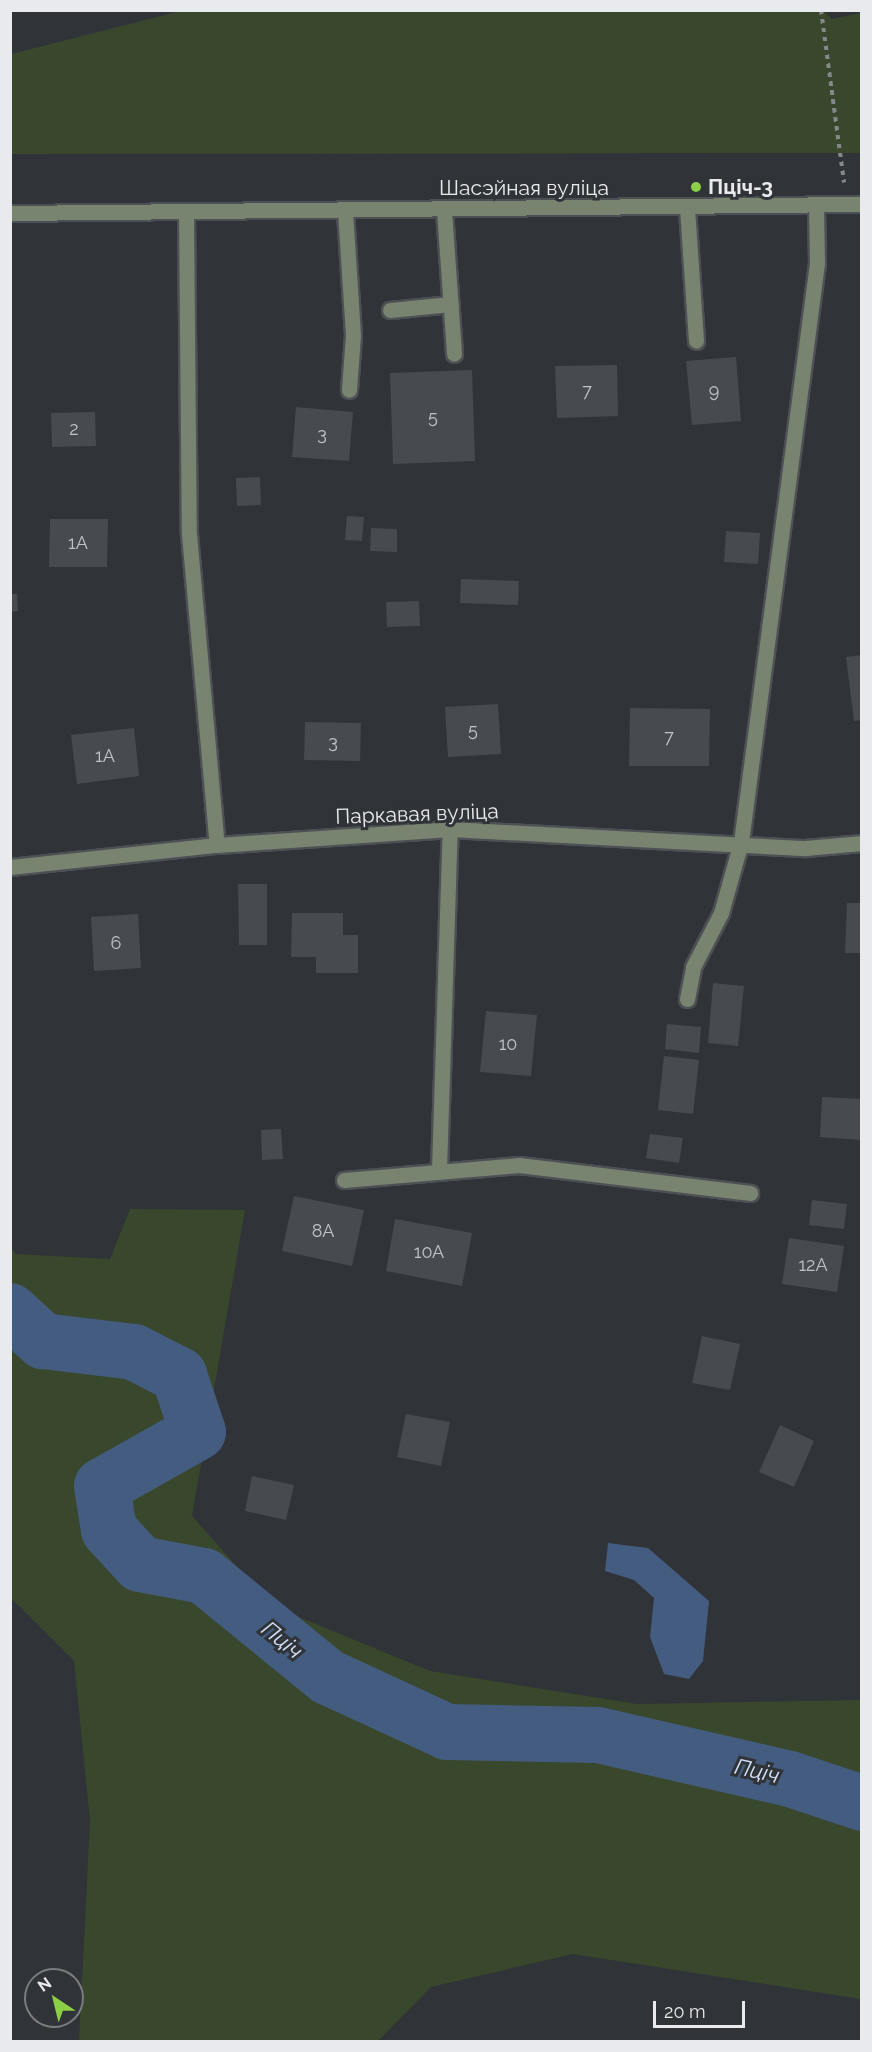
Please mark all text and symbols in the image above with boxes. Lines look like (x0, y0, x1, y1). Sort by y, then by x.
place label: Пціч-3 (708, 174, 773, 200)
street label: Шасэйная вуліца (439, 175, 609, 201)
marker: Пціч-3 (689, 180, 703, 194)
house number: 7 (582, 380, 592, 402)
house number: 9 (709, 380, 719, 402)
house number: 5 (428, 406, 438, 428)
house number: 2 (69, 418, 79, 440)
house number: 3 (317, 423, 327, 445)
house number: 1А (68, 532, 88, 554)
house number: 5 (468, 719, 478, 741)
house number: 7 (664, 726, 674, 748)
house number: 3 (328, 731, 338, 753)
house number: 1А (95, 745, 115, 767)
street label: Паркавая вуліца (335, 799, 499, 829)
house number: 6 (111, 932, 121, 954)
house number: 10 (499, 1033, 517, 1055)
house number: 8А (312, 1220, 334, 1242)
house number: 10А (414, 1241, 444, 1263)
house number: 12А (798, 1254, 828, 1276)
water label: Пціч (256, 1616, 308, 1664)
water label: Пціч (732, 1753, 782, 1789)
north arrow (24, 1968, 84, 2028)
text: N (34, 1973, 55, 1996)
scale bar (656, 1989, 748, 2027)
text: 20 m (664, 2001, 706, 2022)

